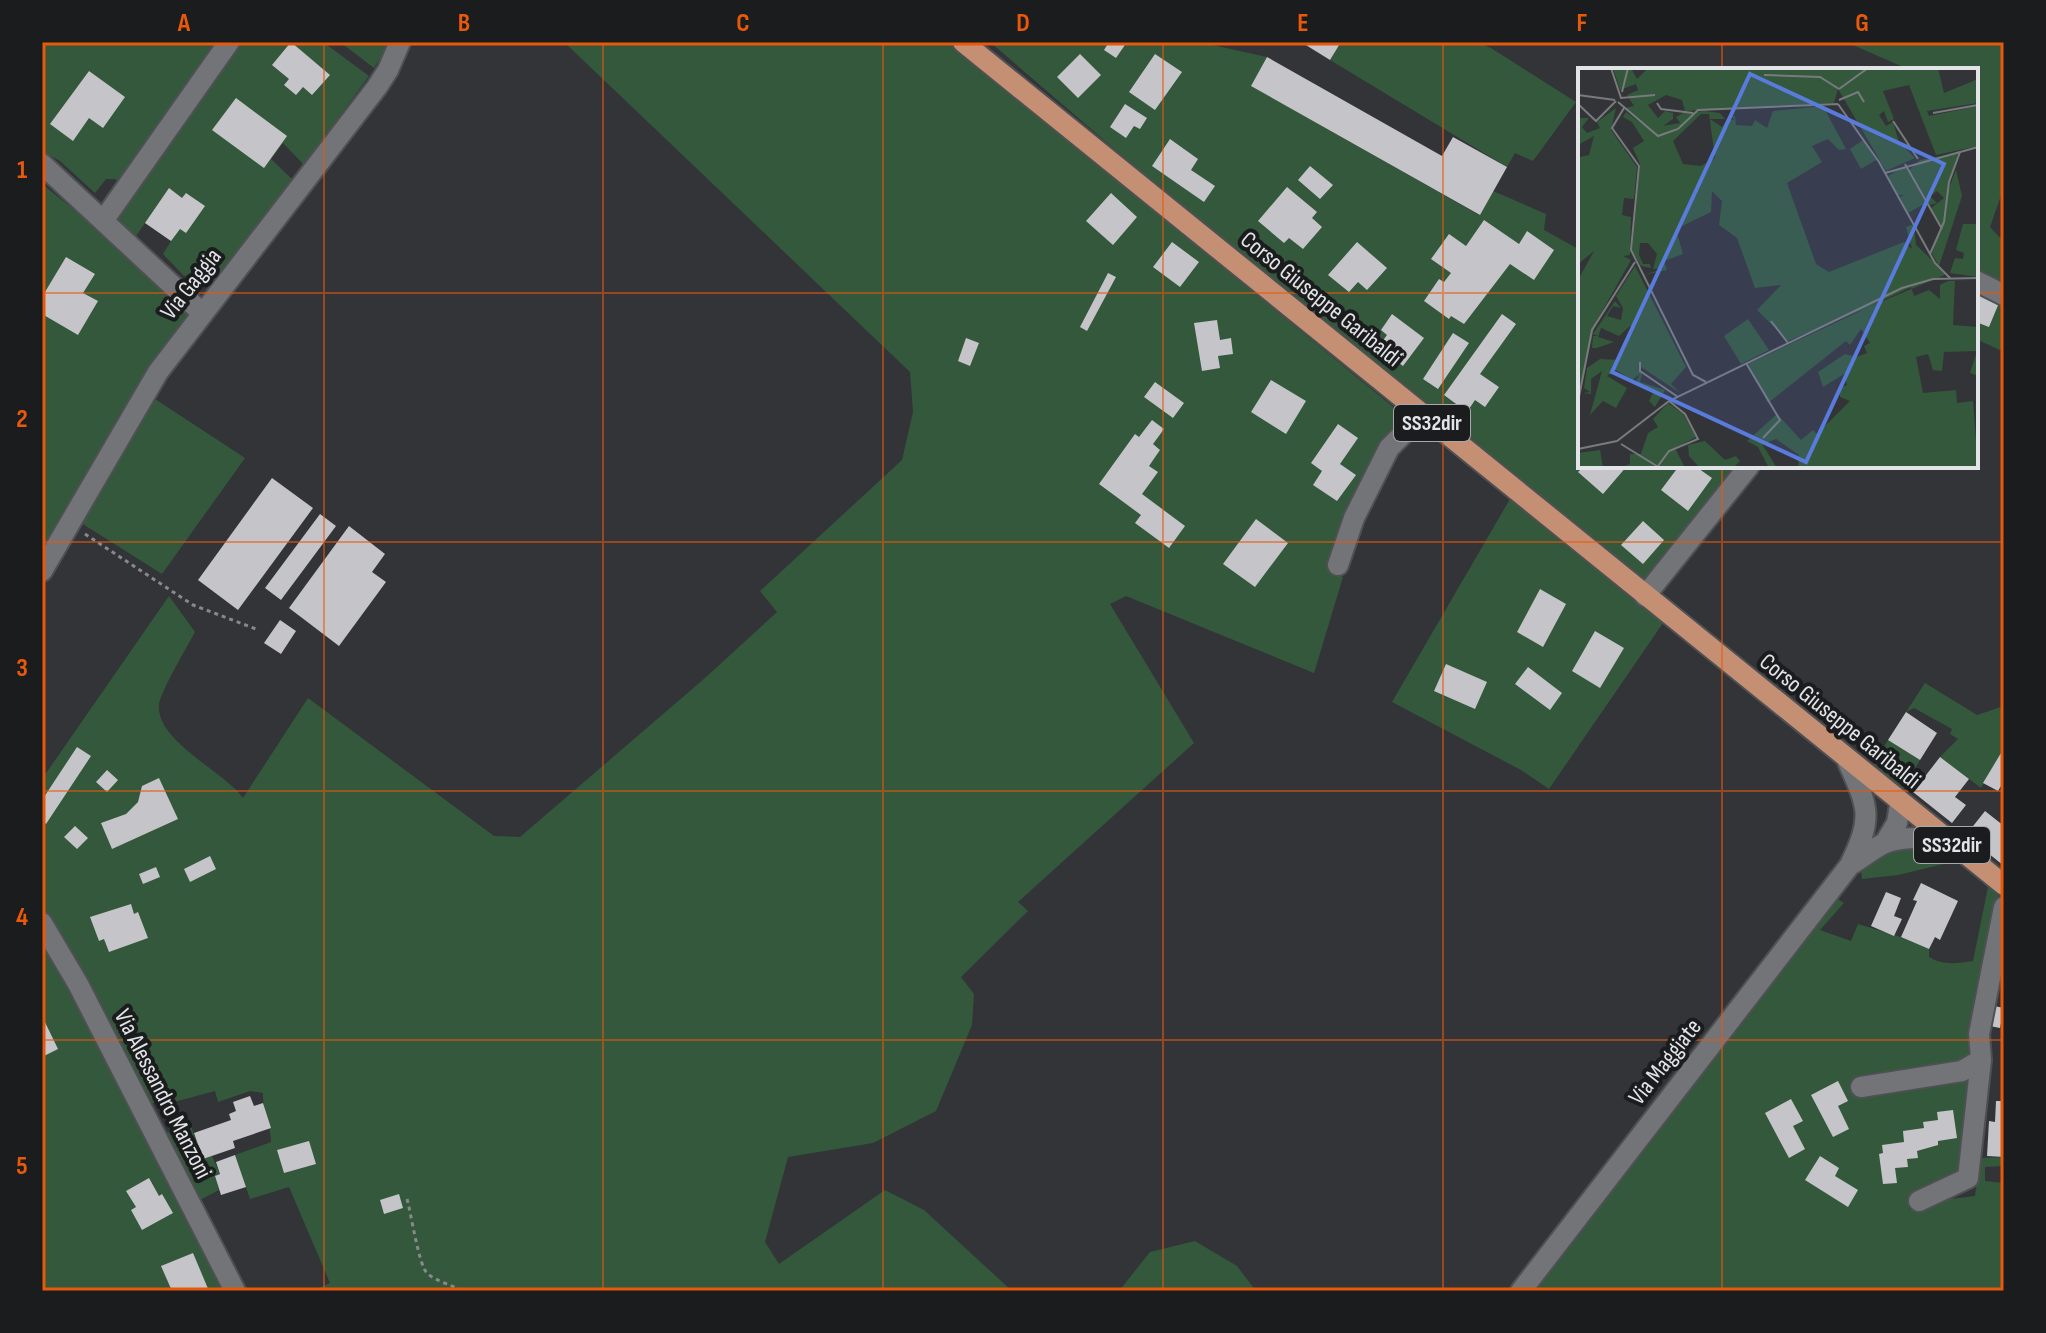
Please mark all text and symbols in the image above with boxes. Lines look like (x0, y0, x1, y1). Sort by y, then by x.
text: A (177, 8, 191, 39)
text: B (458, 8, 470, 39)
text: C (736, 8, 750, 39)
text: D (1016, 8, 1030, 39)
text: E (1297, 8, 1309, 39)
text: F (1577, 8, 1588, 39)
text: G (1855, 8, 1869, 39)
inset map (1578, 68, 1978, 468)
text: 1 (17, 155, 27, 186)
street label: Corso Giuseppe Garibaldi (1235, 225, 1407, 373)
street label: Via Gaggia (154, 243, 228, 325)
text: 2 (16, 404, 28, 435)
road number: SS32dir (1394, 405, 1470, 441)
street label: Corso Giuseppe Garibaldi (1754, 647, 1926, 795)
text: 3 (16, 653, 28, 684)
road number: SS32dir (1914, 827, 1990, 863)
text: 4 (16, 902, 28, 933)
street label: Via Alessandro Manzoni (108, 1004, 218, 1184)
street label: Via Maggiate (1622, 1013, 1708, 1111)
text: 5 (16, 1151, 28, 1182)

